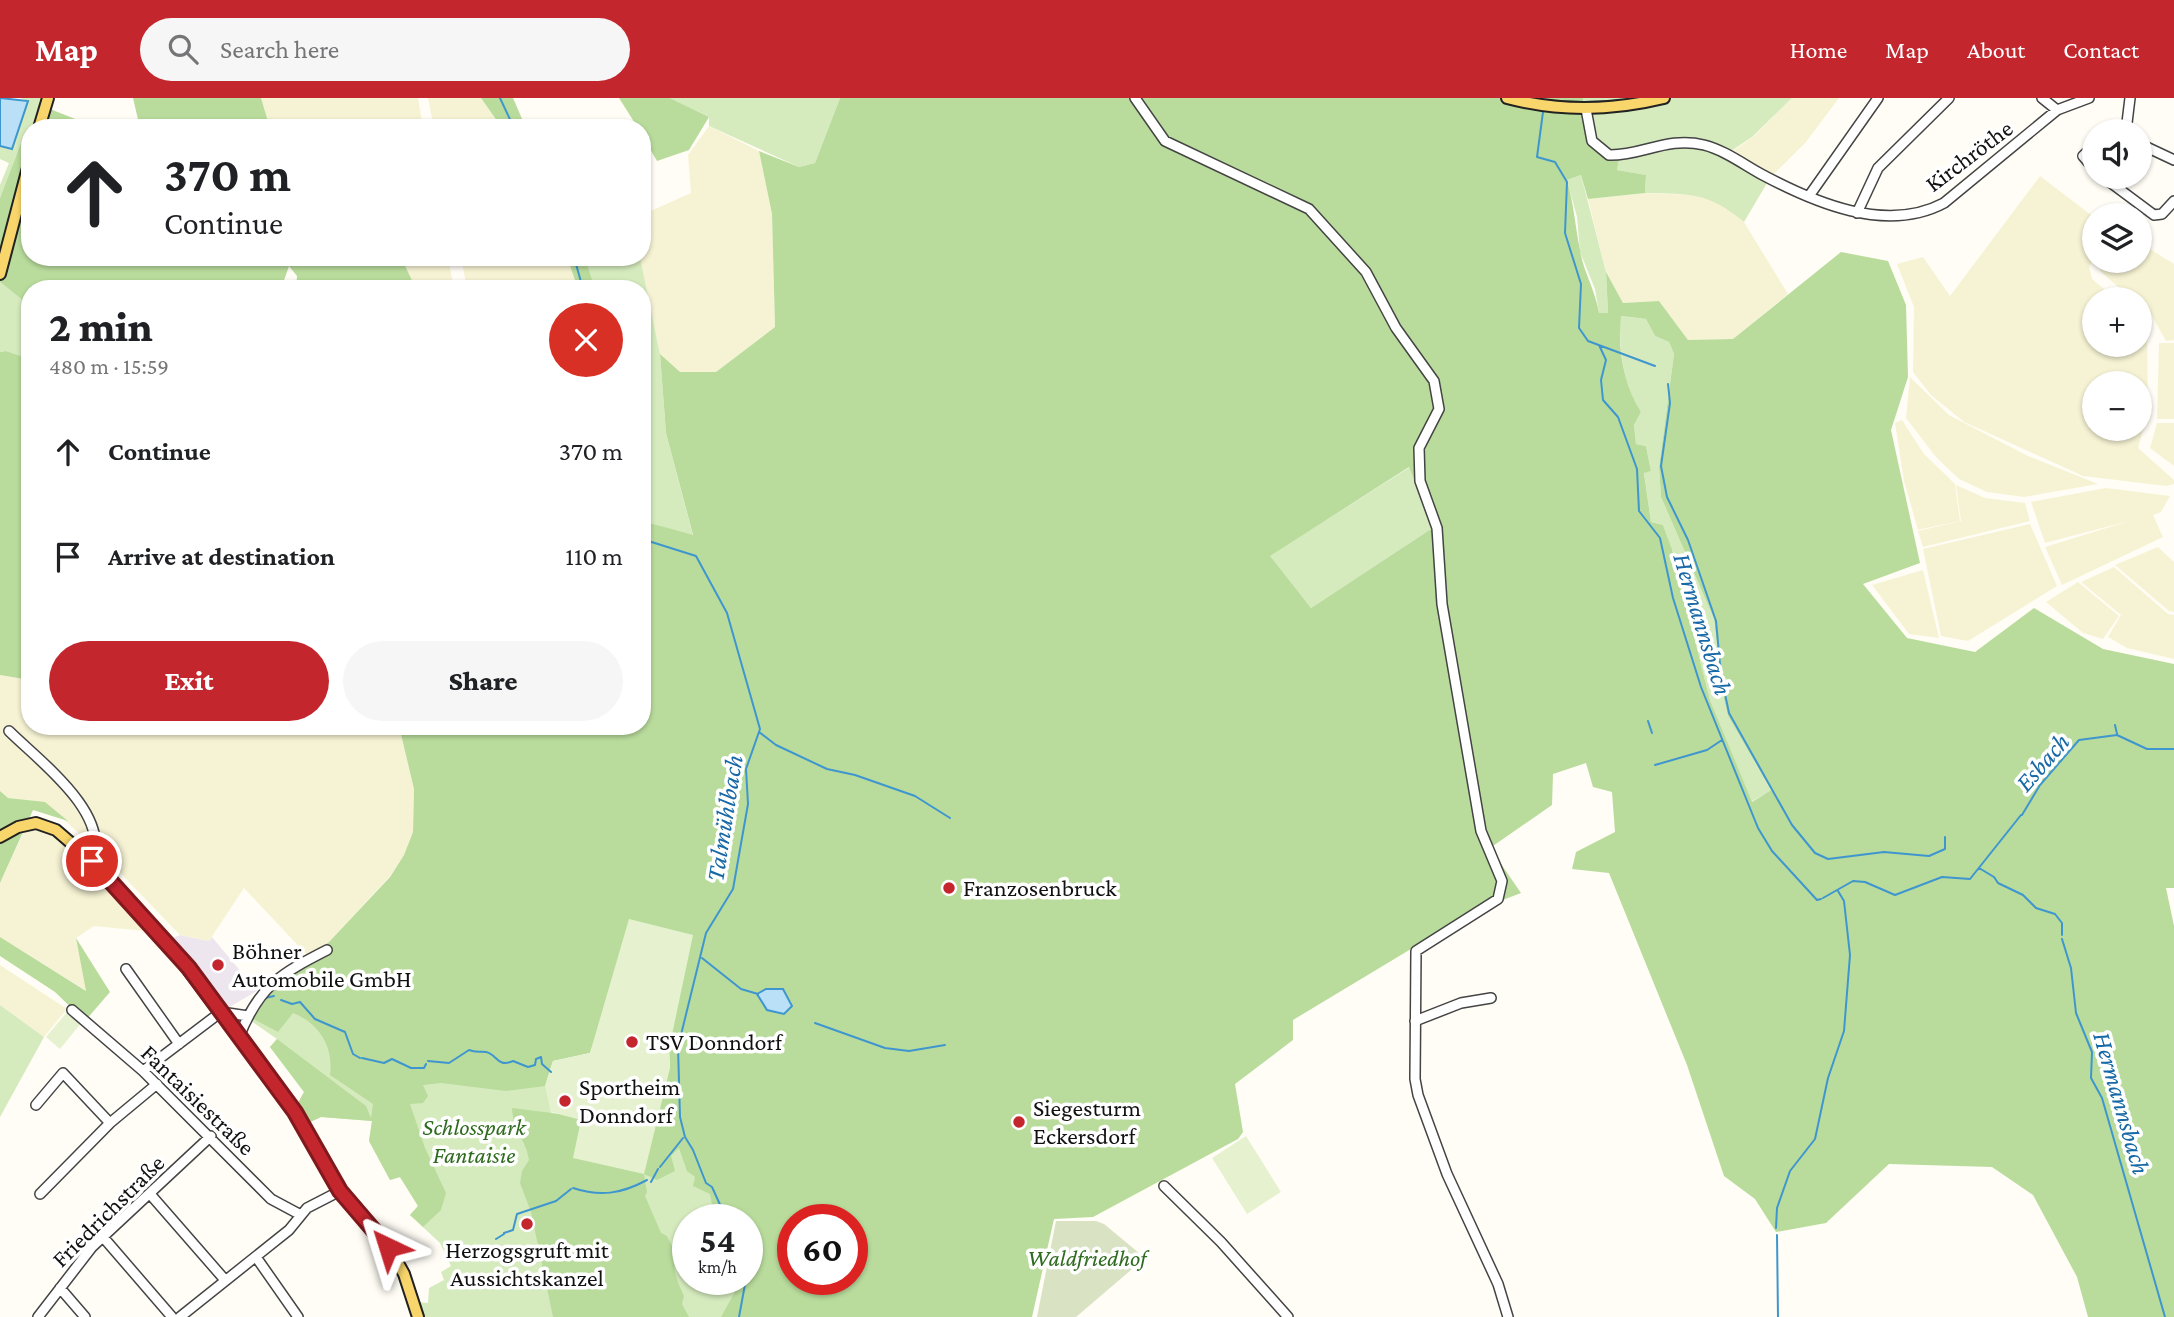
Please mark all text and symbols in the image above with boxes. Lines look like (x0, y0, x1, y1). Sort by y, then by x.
search box (140, 18, 630, 81)
icon: search (164, 30, 202, 68)
text: Map (35, 31, 98, 68)
text: Search here (220, 35, 339, 64)
text: Home (1790, 36, 1847, 63)
text: Map (1885, 36, 1929, 63)
text: About (1967, 36, 2025, 63)
text: Contact (2063, 36, 2139, 63)
street label: Kirchröthe (1920, 114, 2018, 197)
map controls (2082, 119, 2152, 441)
button: sound (2082, 119, 2152, 189)
icon: ahead (49, 147, 140, 238)
text: 370 m (164, 147, 291, 202)
button: layers (2082, 203, 2152, 273)
text: Continue (164, 205, 283, 241)
button: + (2082, 287, 2152, 357)
text: 2 min (49, 303, 153, 350)
button: close (549, 303, 623, 377)
text: 480 m · 15:59 (49, 353, 169, 379)
button: − (2082, 371, 2152, 441)
icon: ahead (49, 433, 87, 471)
text: Continue (108, 437, 211, 466)
text: 370 m (559, 437, 623, 466)
icon: arrive (49, 538, 87, 576)
text: Arrive at destination (108, 542, 335, 571)
text: 110 m (565, 542, 623, 571)
water label: Hermannsbach (1667, 550, 1738, 699)
button: Exit (49, 641, 329, 721)
button: Share (343, 641, 623, 721)
water label: Esbach (2009, 727, 2075, 797)
water label: Talmühlbach (700, 753, 749, 883)
pin (62, 831, 122, 891)
icon: arrive (73, 842, 111, 880)
place label: Franzosenbruck (963, 874, 1117, 901)
marker: Franzosenbruck (941, 880, 957, 896)
place label: Böhner Automobile GmbH (232, 937, 412, 992)
marker: Böhner Automobile GmbH (210, 957, 226, 973)
place label: TSV Donndorf (646, 1028, 784, 1055)
water label: Hermannsbach (2087, 1029, 2156, 1178)
marker: TSV Donndorf (624, 1034, 640, 1050)
street label: Fantaisiestraße (136, 1039, 261, 1160)
place label: Sportheim Donndorf (579, 1073, 680, 1128)
marker: Sportheim Donndorf (557, 1093, 573, 1109)
place label: Siegesturm Eckersdorf (1033, 1094, 1141, 1149)
park label: Schlosspark Fantaisie (422, 1113, 527, 1168)
marker: Siegesturm Eckersdorf (1011, 1114, 1027, 1130)
street label: Friedrichstraße (46, 1149, 169, 1272)
speed limit sign: 60 (777, 1204, 868, 1295)
position arrow (351, 1210, 425, 1284)
marker: Herzogsgruft mit Aussichtskanzel (519, 1216, 535, 1232)
text: 54 (699, 1221, 736, 1260)
place label: Herzogsgruft mit Aussichtskanzel (445, 1236, 610, 1291)
park label: Waldfriedhof (1028, 1244, 1150, 1271)
text: km/h (698, 1257, 737, 1277)

